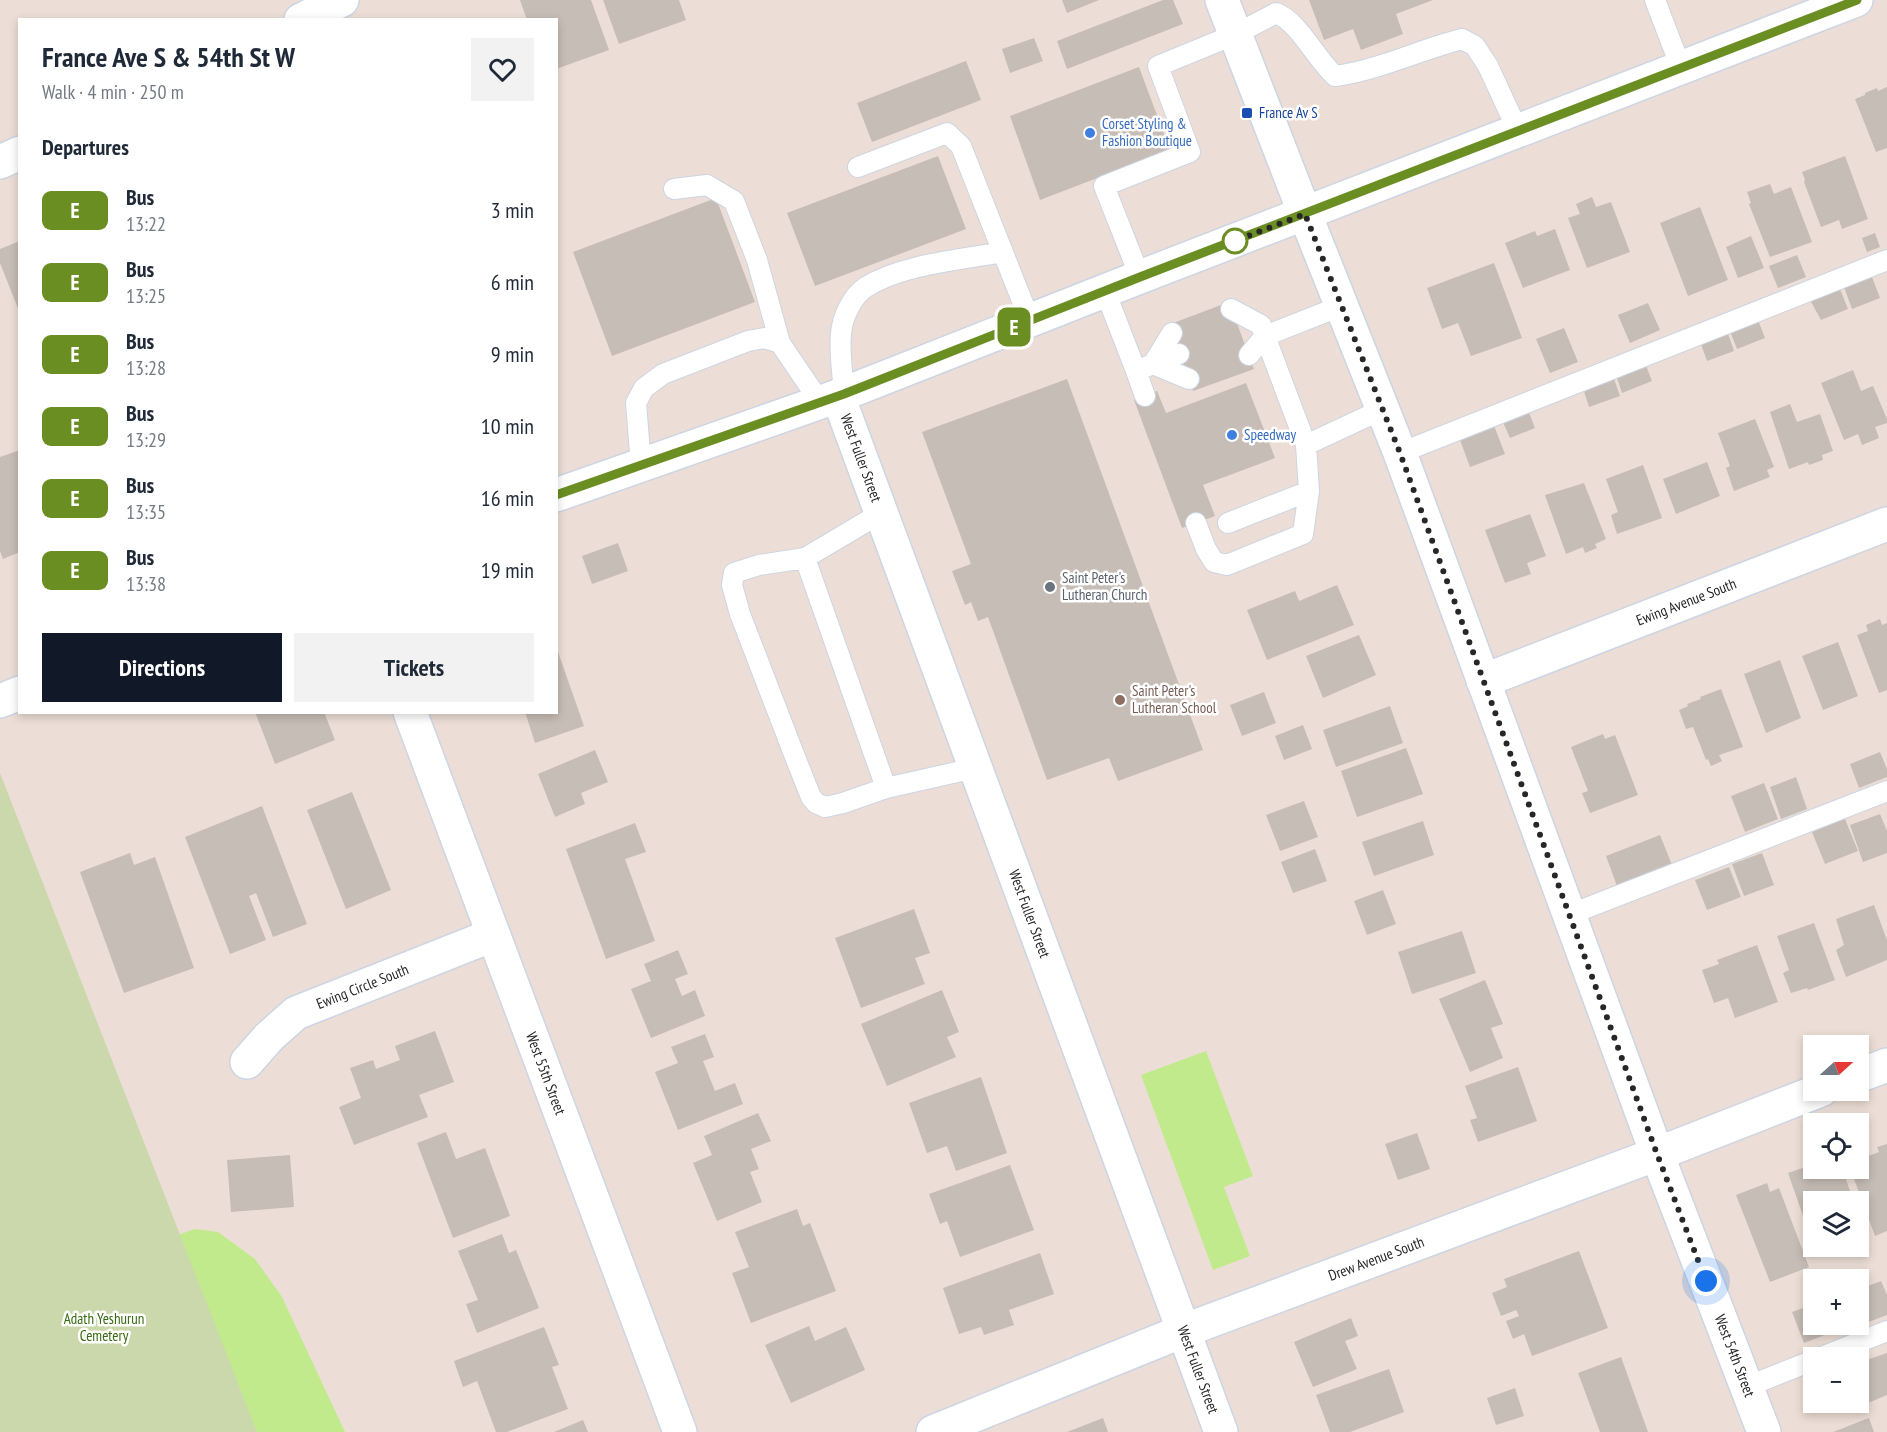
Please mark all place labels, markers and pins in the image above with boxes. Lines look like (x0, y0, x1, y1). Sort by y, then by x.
place label: France Av S (1259, 103, 1318, 122)
marker: France Av S (1240, 106, 1254, 120)
place label: Corset Styling & Fashion Boutique (1102, 114, 1192, 150)
marker: Corset Styling & Fashion Boutique (1083, 126, 1097, 140)
unlabelled marker (1222, 228, 1248, 254)
place label: Speedway (1244, 425, 1297, 444)
marker: Speedway (1225, 428, 1239, 442)
place label: Saint Peter's Lutheran Church (1062, 568, 1147, 604)
marker: Saint Peter's Lutheran Church (1043, 580, 1057, 594)
place label: Saint Peter's Lutheran School (1132, 681, 1217, 717)
marker: Saint Peter's Lutheran School (1113, 693, 1127, 707)

